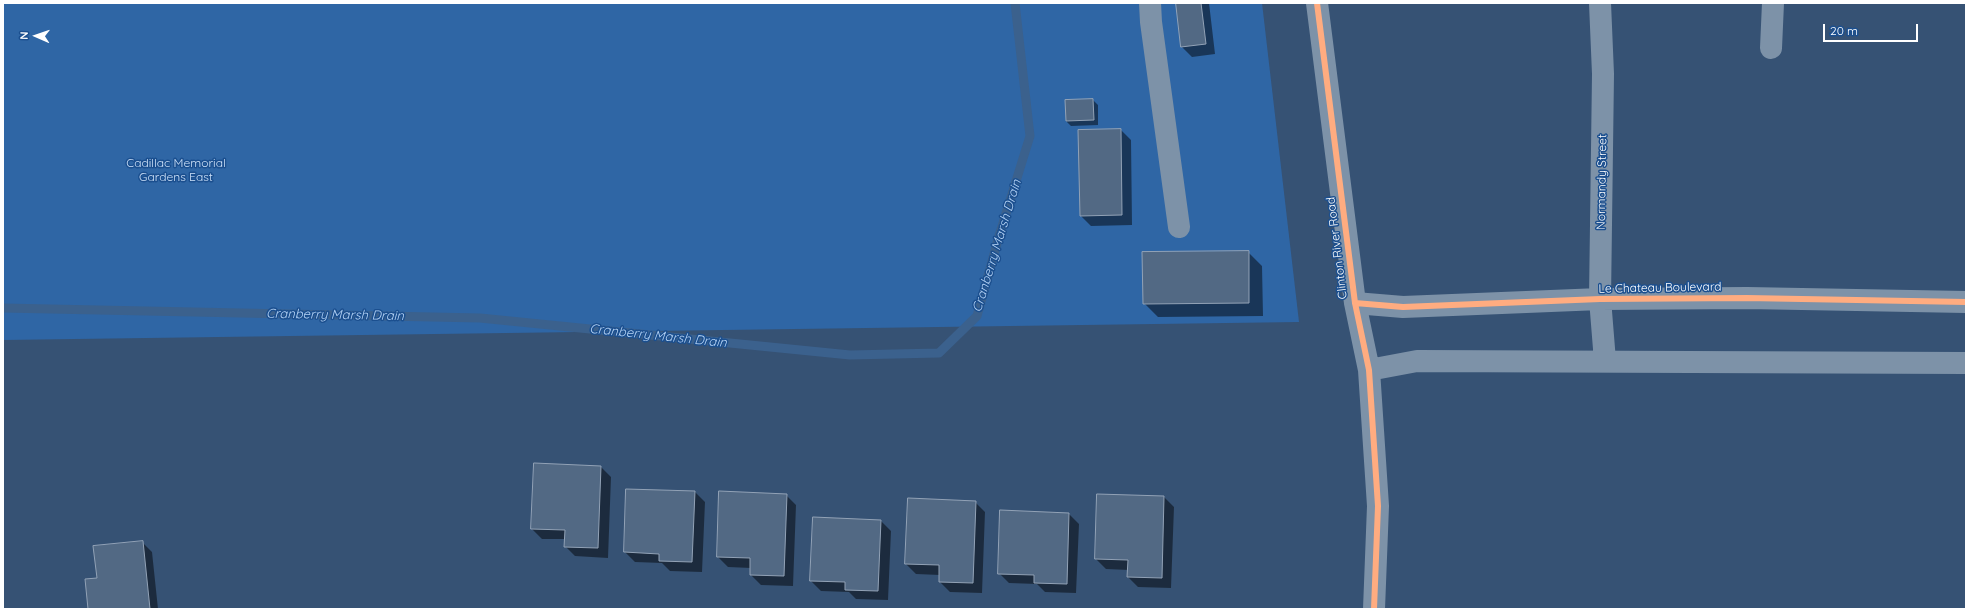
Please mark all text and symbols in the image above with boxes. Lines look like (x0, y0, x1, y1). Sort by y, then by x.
north arrow (16, 16, 56, 56)
scale bar (1825, 16, 1920, 42)
text: 20 m (1830, 23, 1858, 38)
text: N (17, 31, 31, 40)
street label: Normandy Street (1594, 134, 1610, 230)
park label: Cadillac Memorial Gardens East (126, 156, 226, 184)
water label: Cranberry Marsh Drain (969, 178, 1025, 314)
street label: Clinton River Road (1324, 196, 1350, 300)
street label: Le Chateau Boulevard (1598, 280, 1722, 296)
water label: Cranberry Marsh Drain (266, 306, 404, 324)
water label: Cranberry Marsh Drain (589, 321, 727, 351)

